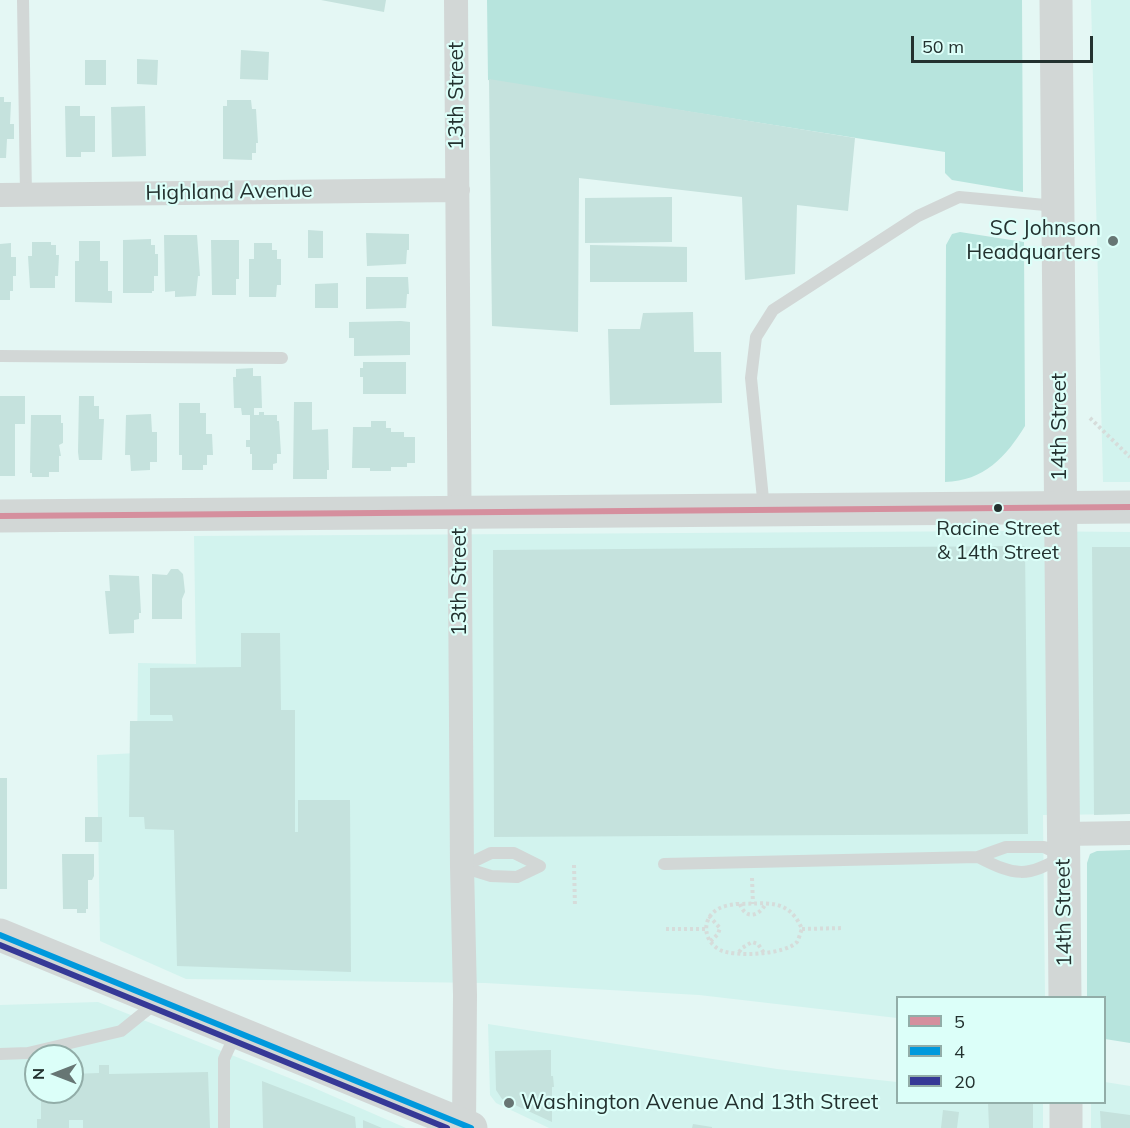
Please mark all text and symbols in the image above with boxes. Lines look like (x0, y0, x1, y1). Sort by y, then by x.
scale bar (914, 24, 1096, 62)
text: 50 m (922, 35, 964, 58)
street label: 13th Street (444, 42, 470, 150)
street label: Highland Avenue (145, 178, 313, 206)
place label: SC Johnson Headquarters (966, 216, 1101, 266)
marker: SC Johnson Headquarters (1106, 234, 1120, 248)
street label: 14th Street (1047, 373, 1073, 481)
marker: Racine Street & 14th Street (992, 502, 1004, 514)
place label: Racine Street & 14th Street (936, 517, 1060, 564)
street label: 13th Street (447, 528, 473, 636)
street label: 14th Street (1050, 859, 1078, 967)
legend (896, 996, 1106, 1104)
text: 5 (954, 1010, 965, 1033)
text: 4 (954, 1040, 965, 1063)
north arrow (24, 1044, 84, 1104)
text: N (28, 1068, 48, 1080)
text: 20 (954, 1070, 976, 1093)
place label: Washington Avenue And 13th Street (521, 1090, 878, 1116)
marker: Washington Avenue And 13th Street (502, 1096, 516, 1110)

